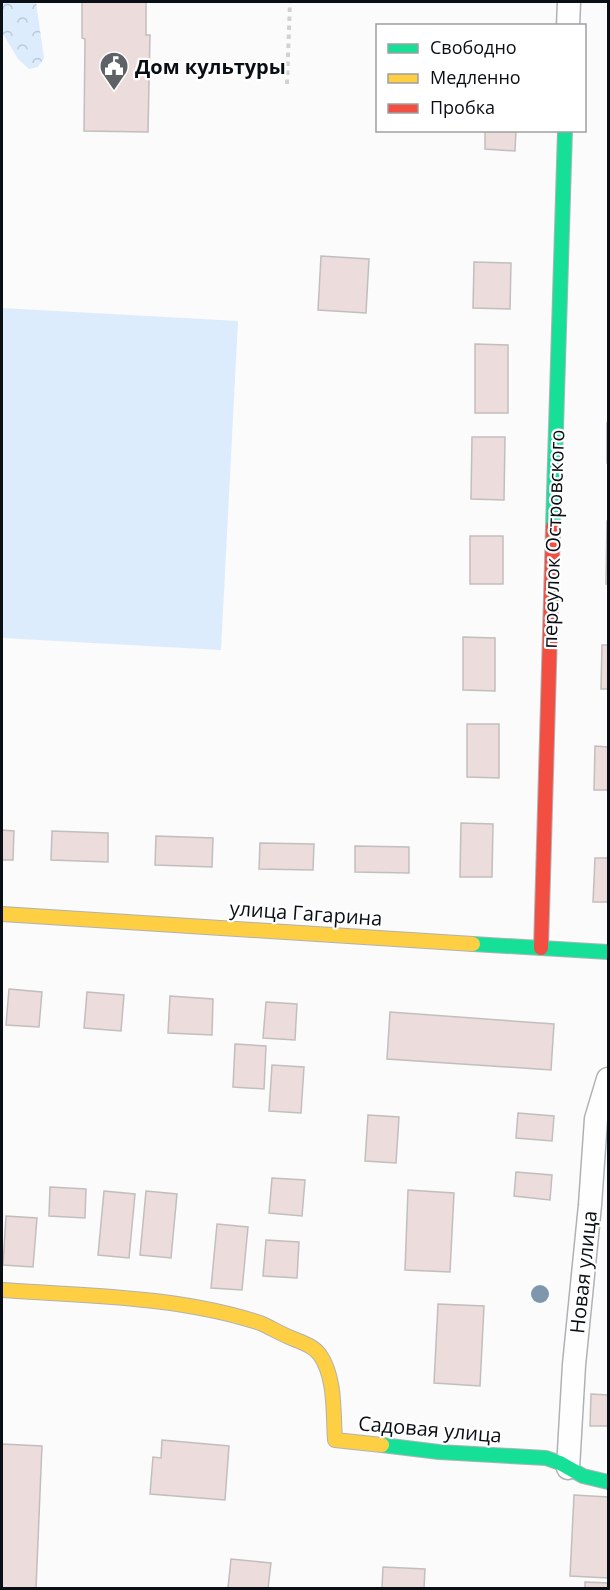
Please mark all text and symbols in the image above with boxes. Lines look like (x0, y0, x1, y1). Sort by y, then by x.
legend (376, 24, 586, 132)
text: Свободно (430, 35, 517, 59)
public building icon: Дом культуры (98, 50, 130, 92)
place label: Дом культуры (135, 53, 286, 80)
text: Медленно (430, 65, 521, 89)
text: Пробка (430, 95, 495, 119)
street label: переулок Островского (536, 429, 570, 649)
street label: улица Гагарина (229, 894, 383, 932)
street label: Новая улица (563, 1209, 603, 1335)
street label: Садовая улица (357, 1409, 503, 1449)

